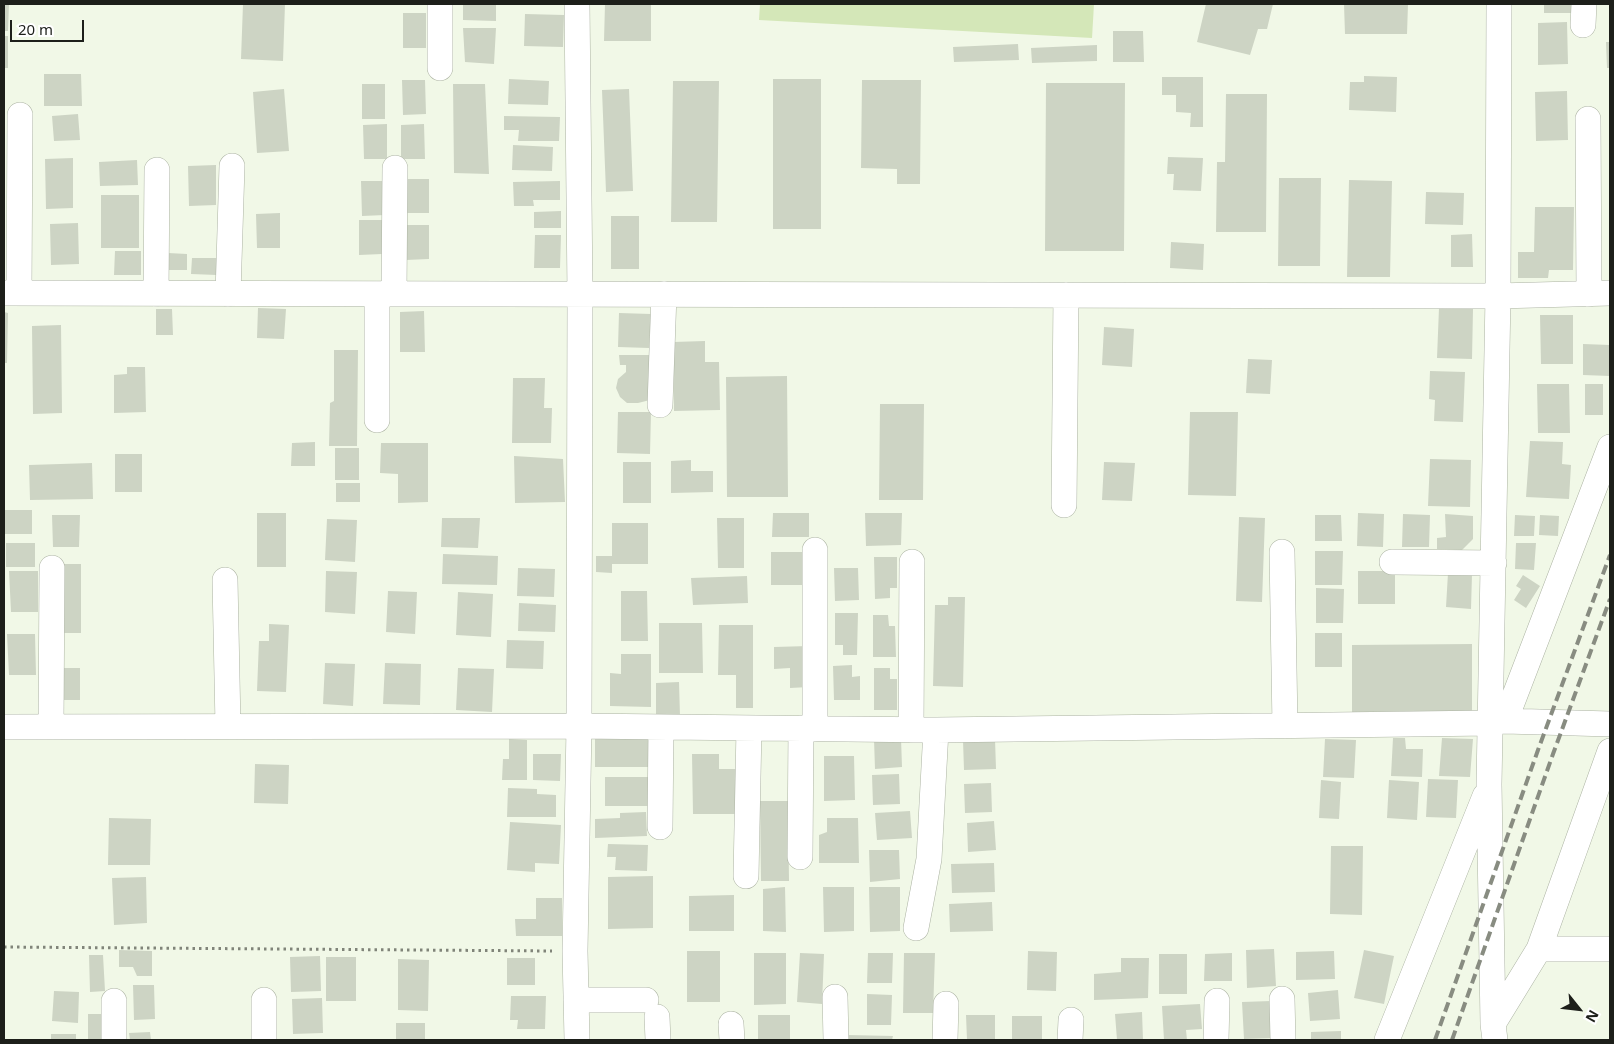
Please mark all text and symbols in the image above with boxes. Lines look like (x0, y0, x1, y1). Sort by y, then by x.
scale bar (12, 10, 86, 42)
text: 20 m (18, 19, 53, 39)
north arrow (1554, 984, 1604, 1034)
text: N (1581, 1007, 1604, 1026)

